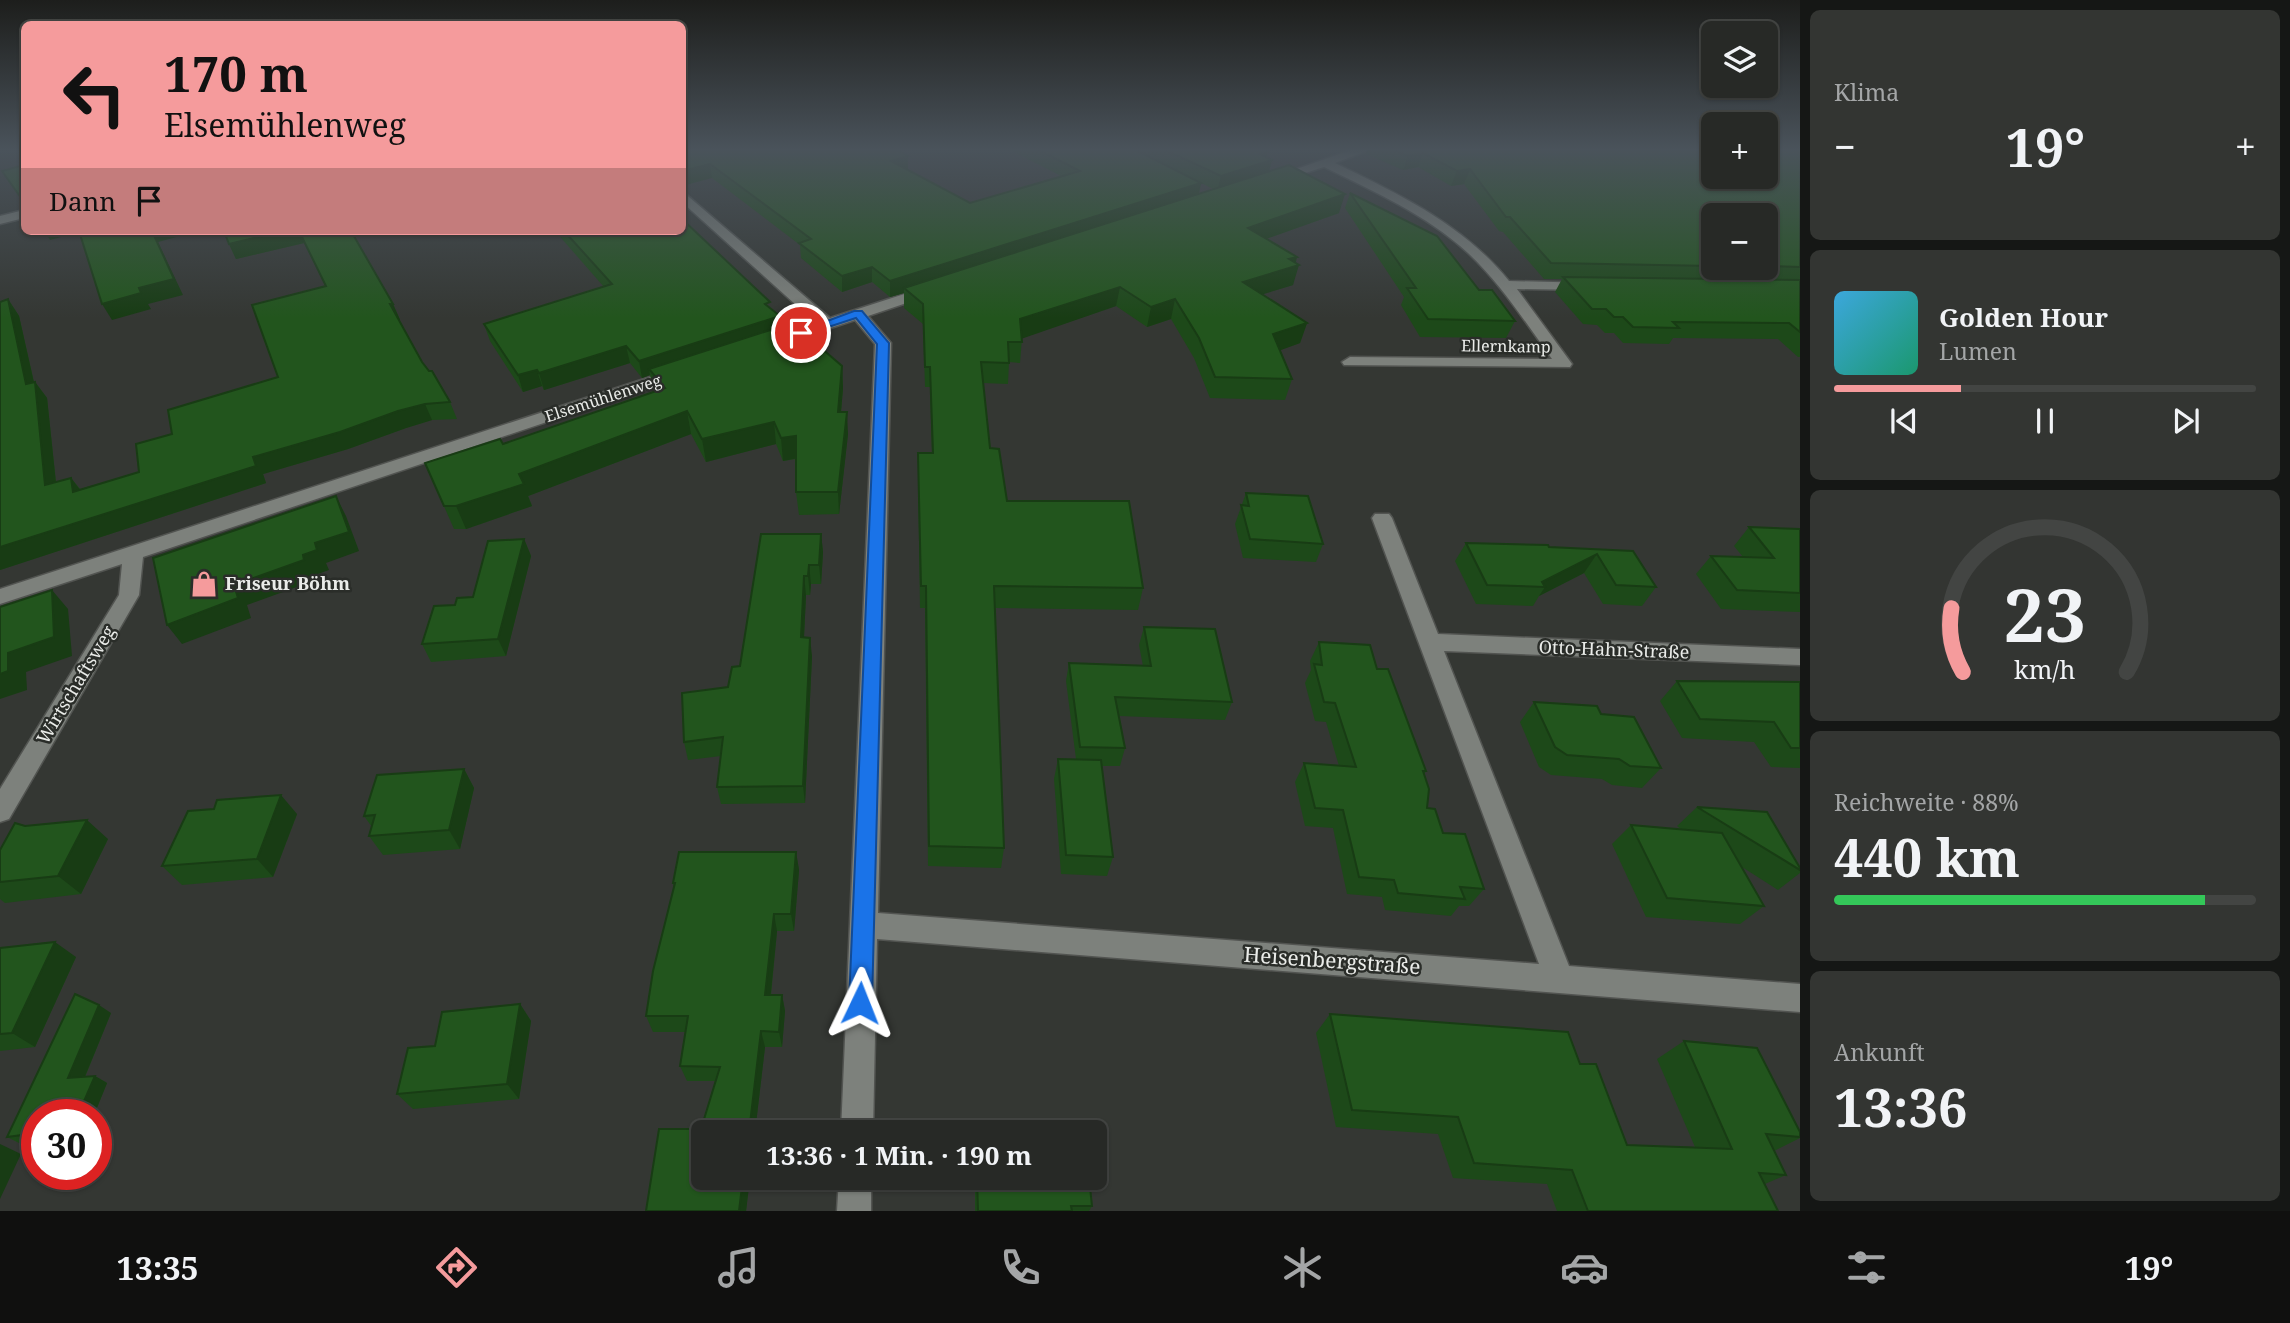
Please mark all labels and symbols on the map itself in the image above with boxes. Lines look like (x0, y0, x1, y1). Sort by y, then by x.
pin (771, 303, 831, 363)
street label: Ellernkamp (1461, 334, 1551, 358)
street label: Elsemühlenweg (542, 369, 664, 427)
shop icon: Friseur Böhm (189, 569, 219, 599)
place label: Friseur Böhm (225, 571, 350, 595)
street label: Wirtschaftsweg (30, 621, 120, 748)
street label: Otto-Hahn-Straße (1538, 634, 1690, 664)
street label: Heisenbergstraße (1243, 940, 1421, 980)
position arrow (823, 966, 897, 1040)
speed limit sign: 30 (21, 1099, 112, 1190)

